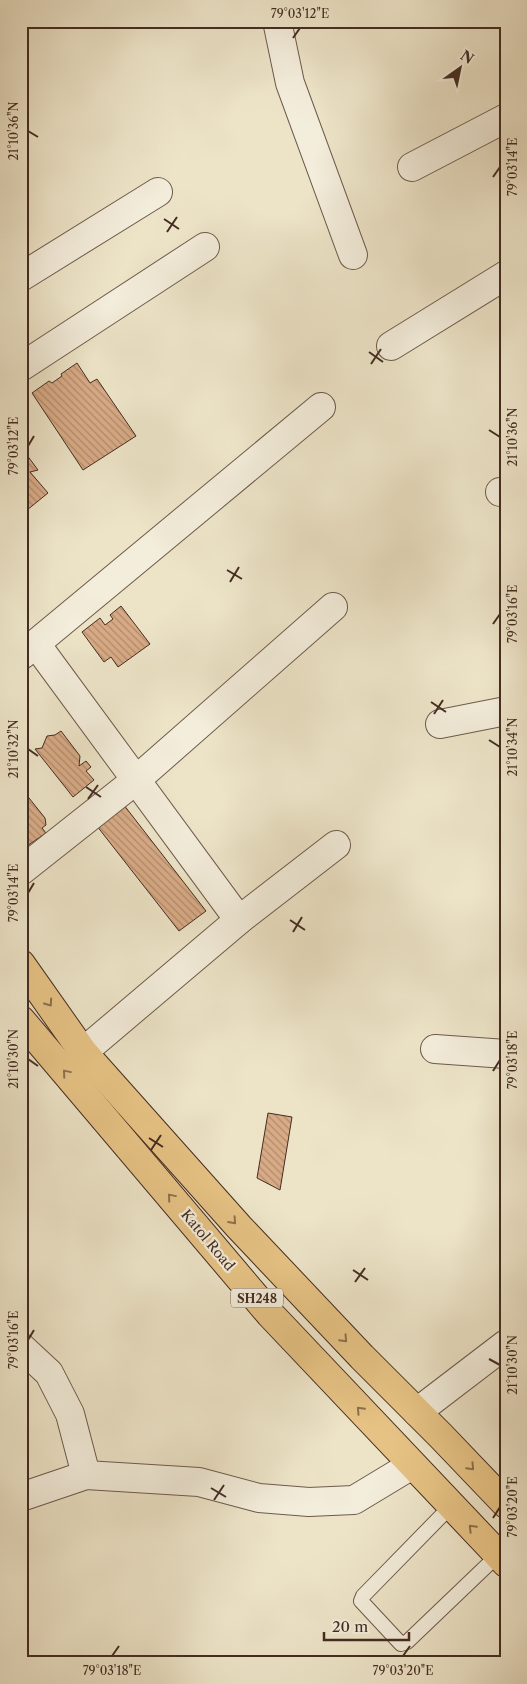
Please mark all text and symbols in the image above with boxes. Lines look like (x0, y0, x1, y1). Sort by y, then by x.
text: 79°03'12"E (271, 6, 329, 21)
north arrow (434, 42, 484, 92)
text: N (457, 46, 477, 68)
text: 21°10'36"N (6, 102, 21, 160)
text: 79°03'14"E (505, 138, 520, 196)
text: 21°10'36"N (505, 408, 520, 466)
text: 79°03'12"E (6, 417, 21, 475)
text: 79°03'16"E (505, 585, 520, 643)
text: 21°10'34"N (505, 718, 520, 776)
text: 21°10'32"N (6, 719, 21, 778)
text: 79°03'14"E (6, 864, 21, 922)
one-way arrow (43, 998, 52, 1007)
text: 21°10'30"N (6, 1029, 21, 1089)
text: 79°03'18"E (505, 1031, 520, 1089)
one-way arrow (63, 1069, 72, 1078)
one-way arrow (168, 1193, 177, 1202)
street label: Katol Road (177, 1206, 239, 1275)
one-way arrow (227, 1215, 236, 1224)
road number: SH248 (231, 1289, 283, 1308)
text: 79°03'16"E (6, 1311, 21, 1369)
one-way arrow (338, 1333, 347, 1342)
text: 21°10'30"N (505, 1335, 520, 1395)
one-way arrow (357, 1406, 366, 1415)
one-way arrow (465, 1461, 474, 1470)
text: 79°03'20"E (505, 1477, 520, 1537)
one-way arrow (469, 1525, 478, 1534)
scale bar (324, 1609, 410, 1641)
text: 20 m (332, 1617, 368, 1636)
text: 79°03'18"E (83, 1663, 141, 1678)
text: 79°03'20"E (373, 1663, 433, 1678)

